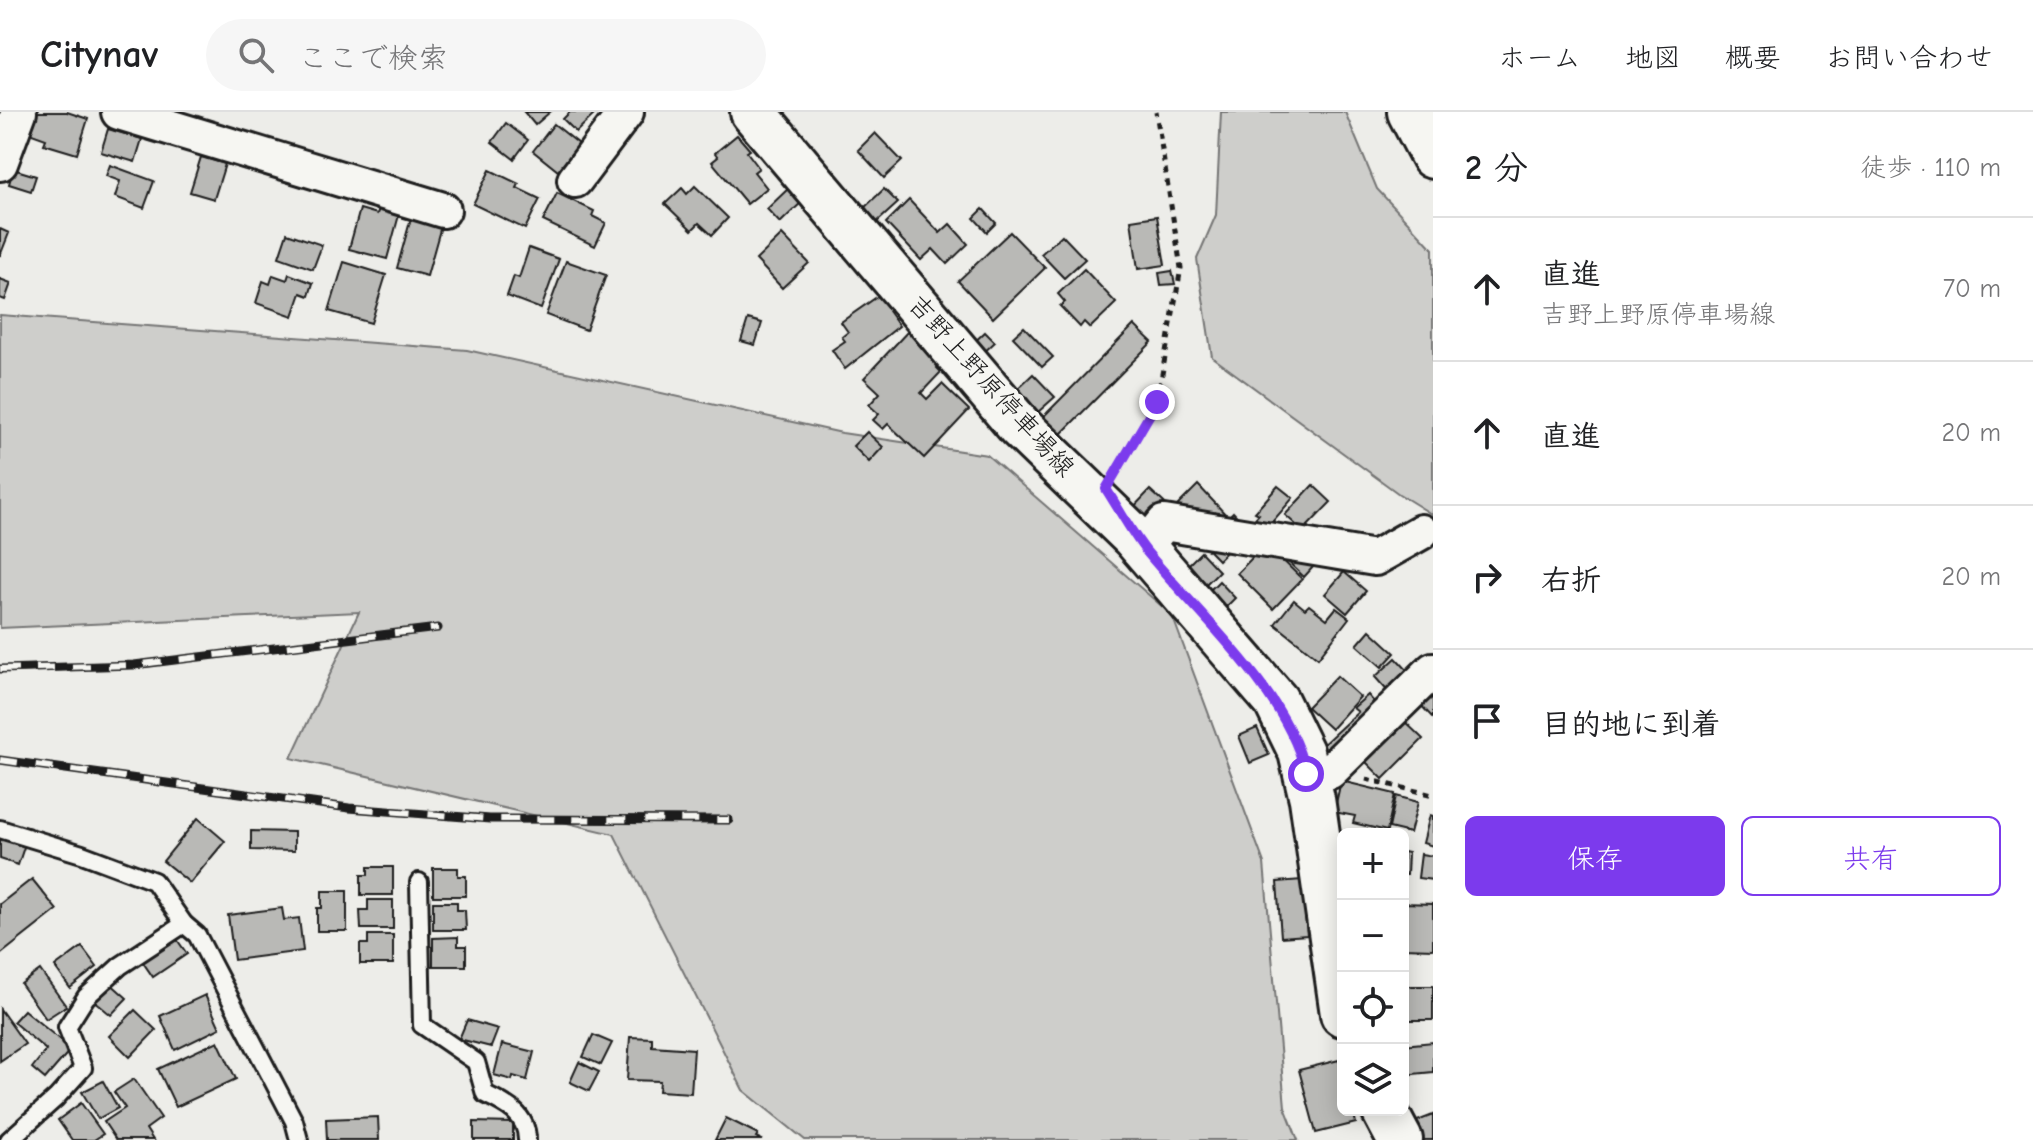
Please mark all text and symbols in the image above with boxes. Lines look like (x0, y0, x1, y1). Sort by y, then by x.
search box (206, 19, 766, 91)
text: Citynav (40, 33, 158, 77)
icon: search (234, 33, 278, 77)
text: ここで検索 (298, 41, 448, 76)
text: ホーム (1498, 42, 1581, 74)
text: 地図 (1625, 42, 1681, 74)
text: 概要 (1725, 42, 1781, 74)
text: お問い合わせ (1825, 42, 1993, 74)
text: 2 分 (1465, 148, 1528, 188)
text: 徒歩 · 110 m (1860, 153, 2001, 183)
text: 直進 (1541, 257, 1601, 292)
icon: ahead (1465, 267, 1509, 311)
text: 70 m (1943, 274, 2001, 304)
street label: 吉野上野原停車場線 (902, 289, 1080, 483)
text: 吉野上野原停車場線 (1541, 300, 1775, 330)
route end (1139, 384, 1175, 420)
icon: ahead (1465, 411, 1509, 455)
text: 20 m (1941, 418, 2001, 448)
text: 直進 (1541, 419, 1601, 454)
icon: right (1465, 555, 1509, 599)
text: 20 m (1941, 562, 2001, 592)
text: 右折 (1541, 563, 1601, 598)
icon: arrive (1465, 699, 1509, 743)
text: 目的地に到着 (1541, 707, 1721, 742)
route start (1288, 756, 1324, 792)
button: 保存 (1465, 816, 1725, 896)
button: 共有 (1741, 816, 2001, 896)
map controls (1337, 828, 1409, 1116)
button: + (1337, 828, 1409, 900)
button: − (1337, 900, 1409, 972)
button: locate (1337, 972, 1409, 1044)
button: layers (1337, 1044, 1409, 1116)

